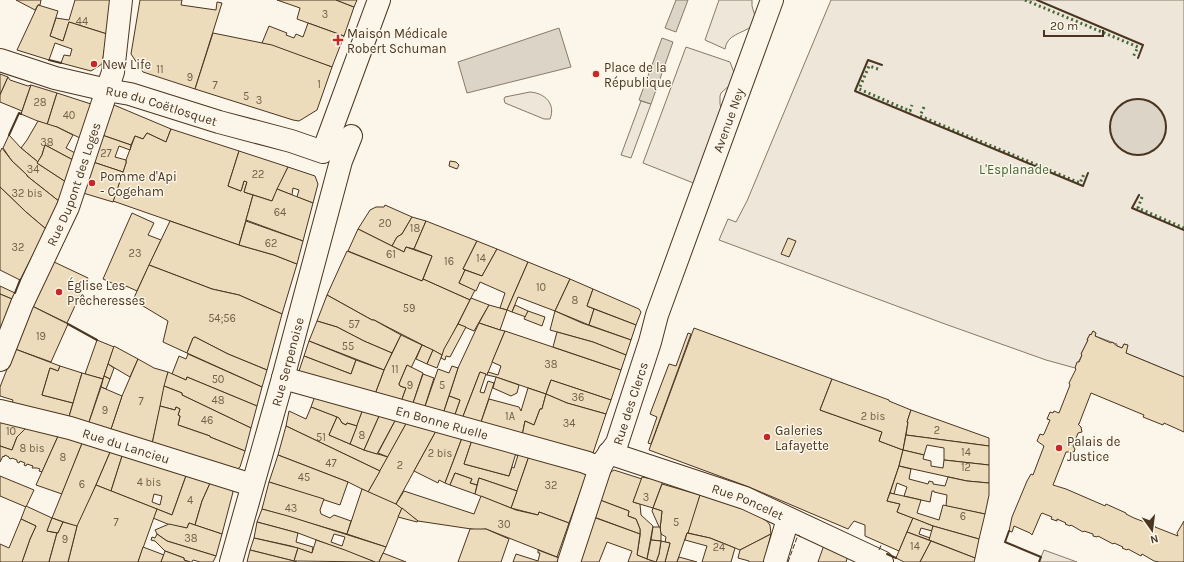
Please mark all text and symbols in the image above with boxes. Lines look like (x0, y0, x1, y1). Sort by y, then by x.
house number: 3 (322, 8, 328, 21)
scale bar (1044, 12, 1103, 38)
house number: 44 (76, 15, 88, 28)
text: 20 m (1050, 19, 1078, 33)
place label: Maison Médicale Robert Schuman (347, 26, 448, 56)
marker: Maison Médicale Robert Schuman (332, 34, 344, 46)
place label: New Life (102, 57, 151, 72)
marker: New Life (89, 59, 99, 69)
place label: Place de la République (604, 60, 672, 91)
house number: 11 (156, 63, 164, 76)
marker: Place de la République (591, 69, 601, 79)
house number: 9 (187, 71, 193, 84)
house number: 1 (317, 78, 321, 91)
house number: 7 (212, 79, 218, 92)
street label: Rue du Coëtlosquet (105, 82, 219, 129)
street label: Avenue Ney (710, 86, 747, 154)
house number: 5 (243, 90, 249, 103)
house number: 3 (256, 94, 262, 107)
house number: 28 (33, 96, 47, 109)
house number: 40 (63, 109, 75, 122)
street label: Rue Dupont des Loges (43, 120, 103, 248)
house number: 38 (40, 136, 54, 149)
house number: 27 (100, 147, 112, 160)
park label: L'Esplanade (979, 162, 1049, 177)
house number: 34 (27, 163, 39, 176)
house number: 22 (252, 168, 264, 181)
place label: Pomme d'Api - Cogeham (100, 169, 177, 199)
marker: Pomme d'Api - Cogeham (87, 178, 97, 188)
house number: 32 bis (11, 187, 43, 200)
house number: 64 (274, 206, 286, 219)
house number: 20 (379, 217, 391, 230)
house number: 18 (410, 222, 420, 235)
house number: 62 (265, 237, 277, 250)
house number: 32 (12, 241, 24, 254)
house number: 23 (129, 247, 141, 260)
house number: 61 (386, 248, 396, 261)
house number: 14 (476, 252, 486, 265)
house number: 16 (444, 255, 454, 268)
place label: Église Les Prêcheresses (67, 276, 146, 308)
house number: 10 (536, 281, 546, 294)
marker: Église Les Prêcheresses (54, 287, 64, 297)
house number: 8 (572, 294, 579, 307)
house number: 59 (403, 302, 415, 315)
house number: 54;56 (208, 312, 236, 325)
street label: Rue Serpenoise (268, 315, 306, 408)
house number: 57 (348, 318, 360, 331)
house number: 19 (36, 330, 46, 343)
house number: 55 (342, 340, 354, 353)
house number: 38 (544, 358, 558, 371)
street label: Rue des Clercs (609, 360, 651, 447)
house number: 11 (391, 363, 399, 376)
house number: 50 (212, 373, 224, 386)
house number: 9 (407, 379, 413, 392)
house number: 5 (439, 379, 445, 392)
house number: 36 (572, 391, 584, 404)
house number: 48 (212, 394, 225, 407)
house number: 7 (138, 395, 144, 408)
street label: En Bonne Ruelle (394, 402, 490, 442)
house number: 9 (102, 404, 108, 417)
house number: 1A (505, 410, 516, 423)
house number: 2 bis (861, 410, 885, 423)
house number: 46 (201, 414, 213, 427)
house number: 34 (563, 417, 575, 430)
place label: Galeries Lafayette (775, 423, 829, 453)
house number: 2 (934, 424, 940, 437)
house number: 10 (6, 425, 16, 438)
street label: Rue du Lancieu (81, 425, 172, 466)
house number: 8 (359, 429, 366, 442)
house number: 51 (316, 431, 326, 444)
marker: Galeries Lafayette (762, 432, 772, 442)
place label: Palais de Justice (1067, 434, 1121, 464)
house number: 8 bis (20, 442, 45, 455)
marker: Palais de Justice (1054, 443, 1064, 453)
house number: 14 (961, 446, 971, 459)
house number: 2 bis (428, 447, 452, 460)
house number: 8 (60, 451, 67, 464)
house number: 47 (325, 457, 337, 470)
house number: 2 (397, 459, 403, 472)
house number: 12 (961, 461, 971, 474)
house number: 45 (298, 471, 310, 484)
house number: 4 bis (137, 476, 161, 489)
house number: 6 (79, 478, 85, 491)
house number: 32 (545, 479, 557, 492)
street label: Rue Poncelet (710, 480, 786, 523)
house number: 3 (643, 491, 649, 504)
house number: 4 (187, 494, 193, 507)
house number: 43 (285, 502, 297, 515)
house number: 6 (960, 510, 966, 523)
north arrow (1132, 510, 1172, 550)
house number: 7 (113, 516, 119, 529)
house number: 5 (673, 516, 679, 529)
house number: 30 (497, 518, 511, 531)
house number: 38 (184, 532, 198, 545)
text: N (1149, 532, 1160, 546)
house number: 9 (62, 533, 68, 546)
house number: 14 (910, 540, 920, 553)
house number: 24 (713, 541, 725, 554)

